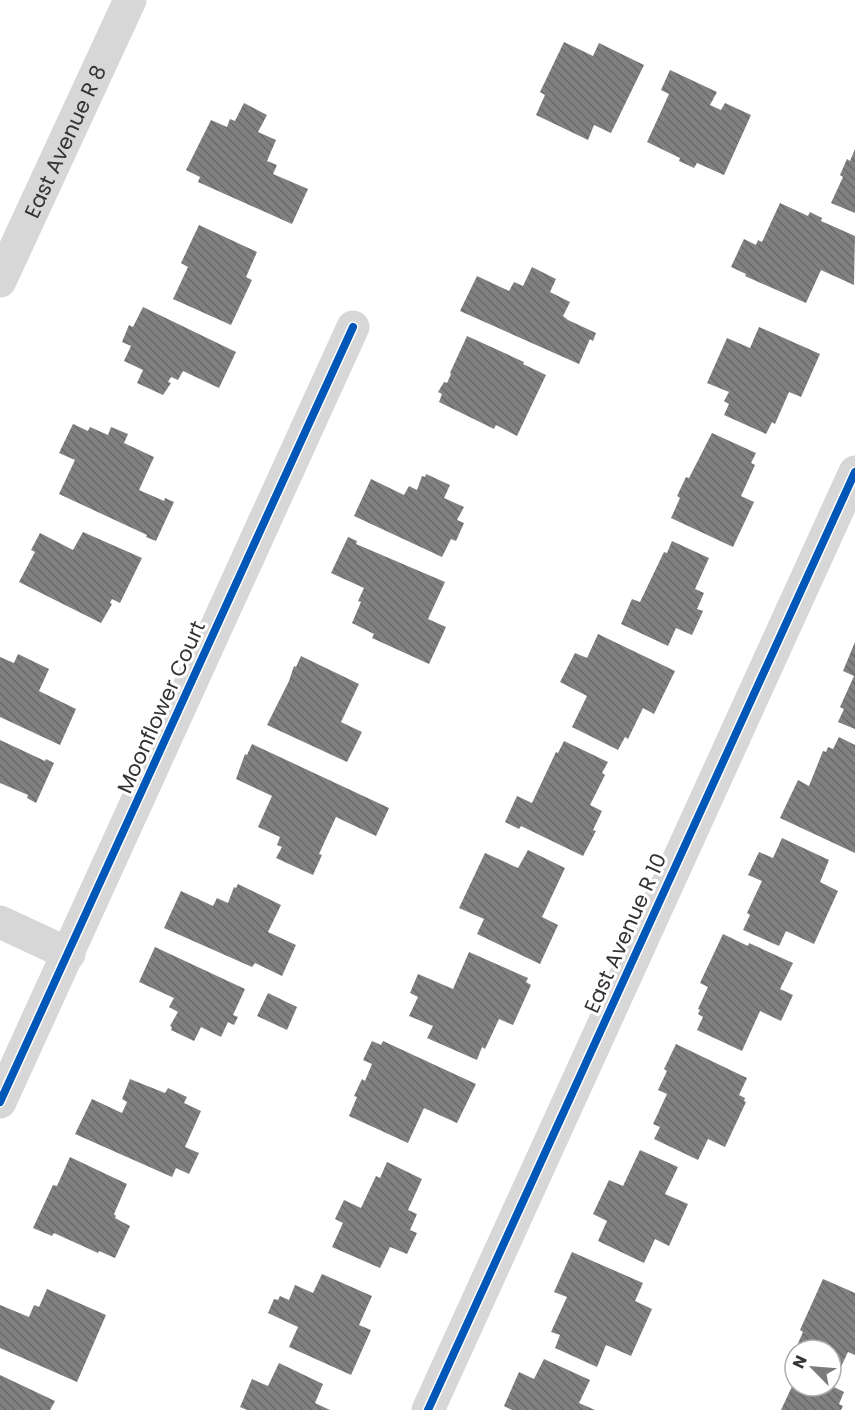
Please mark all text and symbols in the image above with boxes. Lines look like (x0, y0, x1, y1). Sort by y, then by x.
street label: East Avenue R 8 (17, 60, 113, 222)
street label: Moonflower Court (110, 616, 212, 798)
street label: East Avenue R 10 (577, 849, 673, 1017)
north arrow (783, 1338, 843, 1398)
text: N (787, 1352, 813, 1372)

